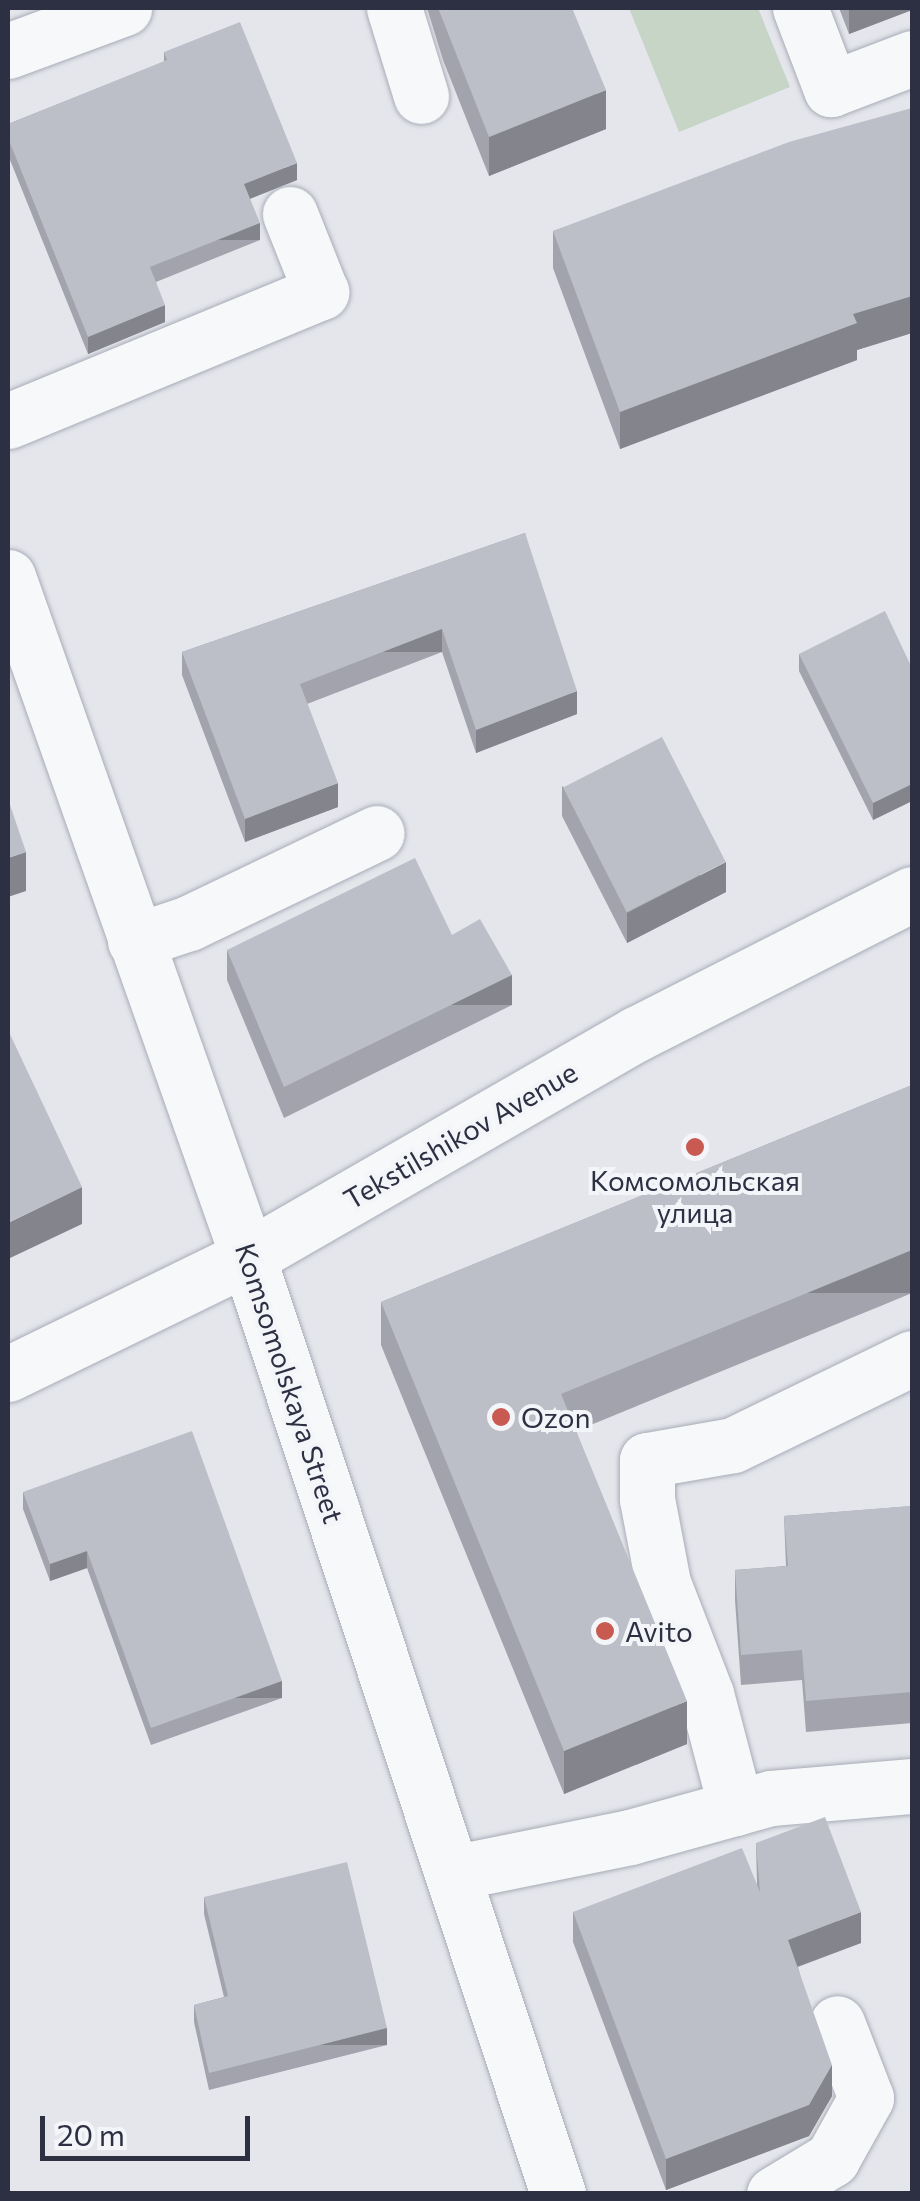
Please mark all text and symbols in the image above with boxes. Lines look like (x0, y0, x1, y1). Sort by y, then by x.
street label: Tekstilshikov Avenue (337, 1054, 583, 1216)
marker: Комсомольская улица (684, 1136, 706, 1158)
place label: Комсомольская улица (590, 1163, 800, 1229)
street label: Komsomolskaya Street (229, 1239, 351, 1527)
place label: Ozon (521, 1400, 591, 1434)
marker: Ozon (490, 1406, 512, 1428)
place label: Avito (625, 1614, 693, 1648)
marker: Avito (594, 1620, 616, 1642)
scale bar (45, 2096, 255, 2158)
text: 20 m (57, 2115, 125, 2152)

